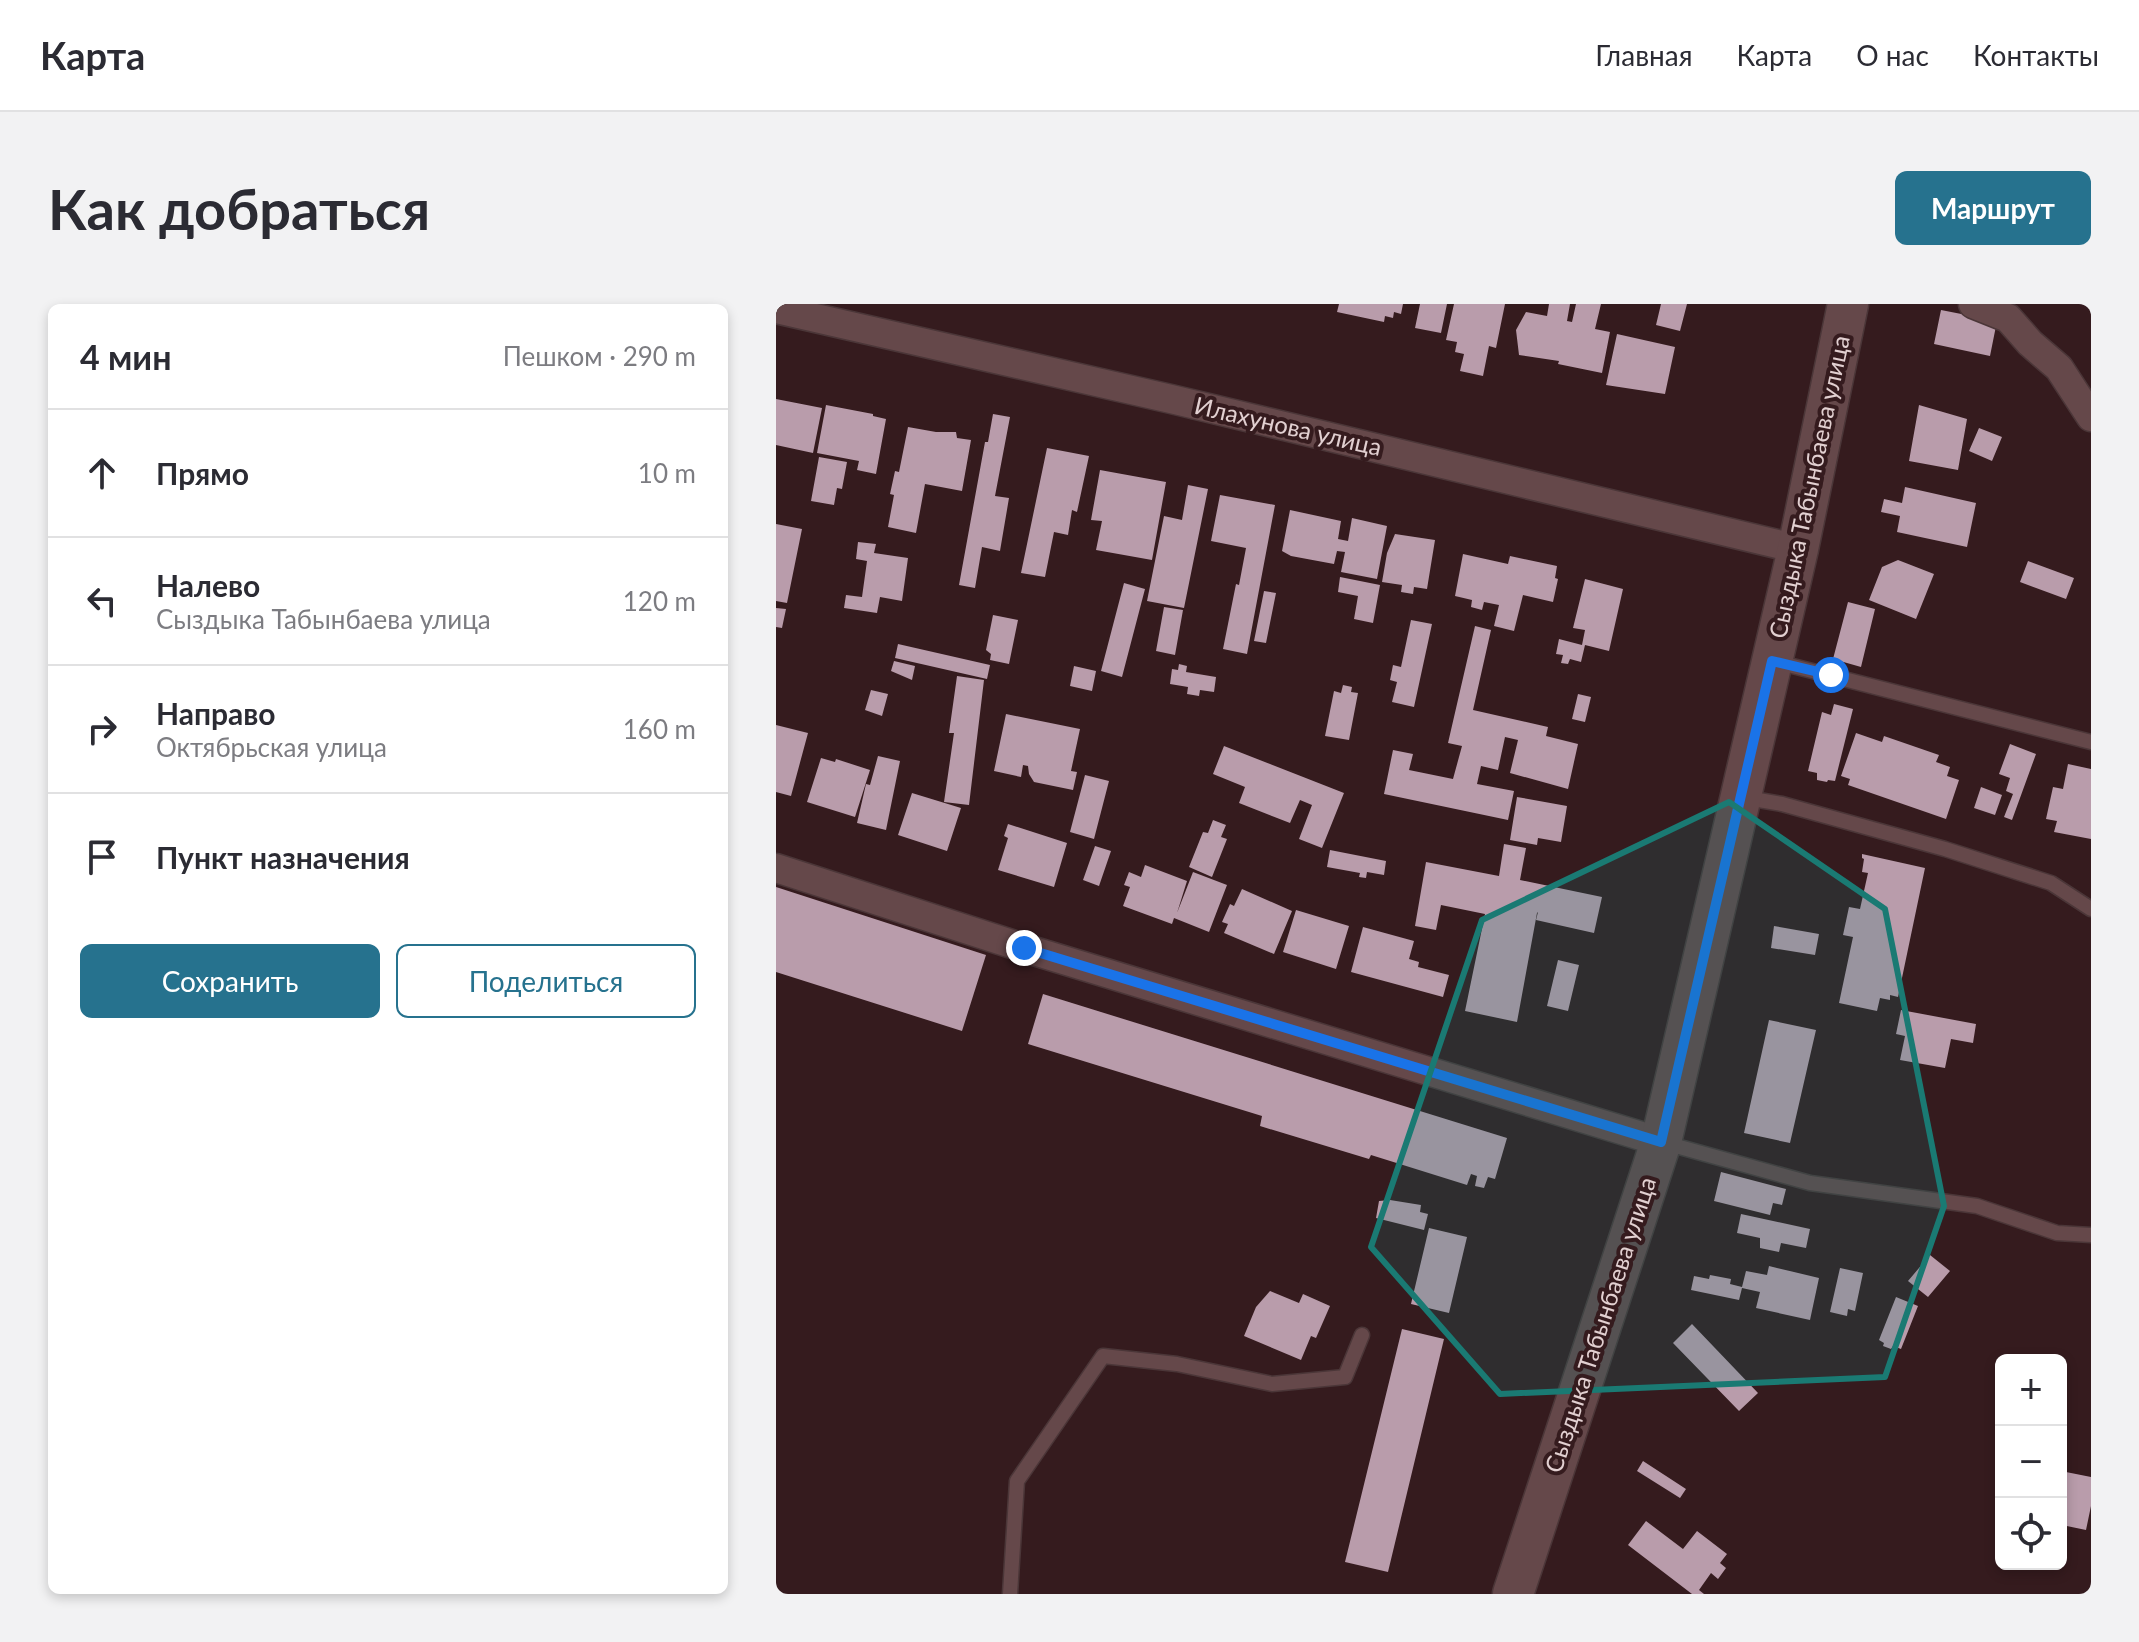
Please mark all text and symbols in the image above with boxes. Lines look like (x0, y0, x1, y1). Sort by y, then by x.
text: Карта (40, 32, 145, 78)
text: Главная (1595, 38, 1693, 72)
text: Карта (1737, 38, 1812, 72)
text: О нас (1856, 38, 1929, 72)
text: Контакты (1973, 38, 2099, 72)
button: Маршрут (1895, 171, 2091, 245)
text: Как добраться (48, 175, 430, 242)
street label: Сыздыка Табынбаева улица (1762, 333, 1855, 641)
text: 4 мин (80, 336, 172, 377)
text: Пешком · 290 m (503, 340, 696, 372)
street label: Илахунова улица (1192, 390, 1385, 461)
icon: ahead (80, 451, 124, 495)
text: Прямо (156, 455, 249, 491)
text: 10 m (638, 457, 696, 489)
text: Налево (156, 567, 260, 603)
icon: left (80, 579, 124, 623)
text: 120 m (623, 585, 696, 617)
text: Сыздыка Табынбаева улица (156, 603, 491, 635)
route start (1813, 657, 1849, 693)
text: Направо (156, 695, 276, 731)
icon: right (80, 707, 124, 751)
text: 160 m (623, 713, 696, 745)
text: Октябрьская улица (156, 731, 387, 763)
icon: arrive (80, 835, 124, 879)
text: Пункт назначения (156, 839, 410, 875)
route end (1006, 930, 1042, 966)
button: Сохранить (80, 944, 380, 1018)
button: Поделиться (396, 944, 696, 1018)
street label: Сыздыка Табынбаева улица (1538, 1173, 1661, 1476)
map controls (1995, 1354, 2067, 1570)
button: + (1995, 1354, 2067, 1426)
button: − (1995, 1426, 2067, 1498)
button: locate (1995, 1498, 2067, 1570)

